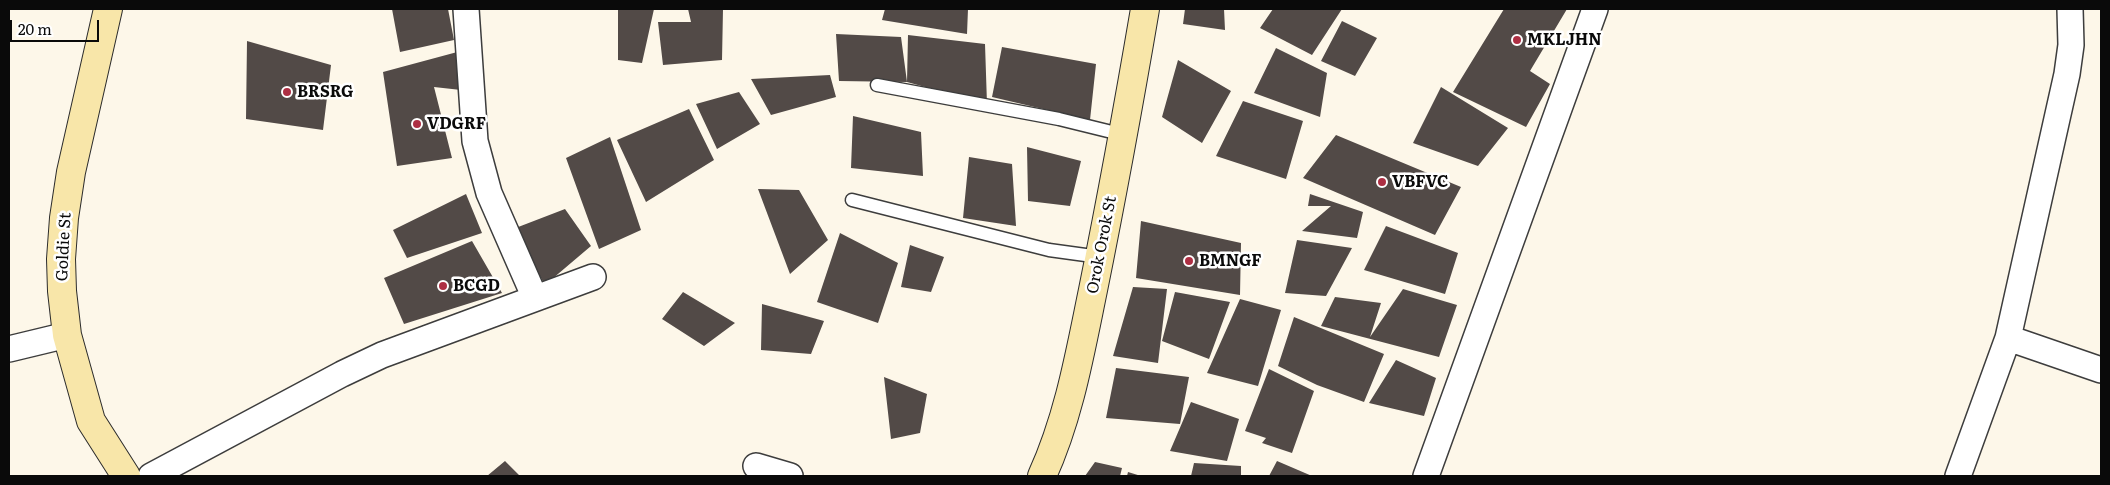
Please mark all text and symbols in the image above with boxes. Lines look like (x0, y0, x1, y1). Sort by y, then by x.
scale bar (12, 10, 101, 42)
text: 20 m (18, 17, 52, 40)
place label: MKLJHN (1527, 30, 1602, 50)
marker: MKLJHN (1511, 34, 1523, 46)
place label: BRSRG (297, 82, 353, 102)
marker: BRSRG (281, 86, 293, 98)
place label: VDGRF (427, 114, 486, 134)
marker: VDGRF (411, 118, 423, 130)
place label: VBFVC (1392, 172, 1448, 192)
marker: VBFVC (1376, 176, 1388, 188)
street label: Orok Orok St (1083, 194, 1121, 296)
street label: Goldie St (53, 212, 75, 282)
place label: BMNGF (1199, 251, 1262, 271)
marker: BMNGF (1183, 255, 1195, 267)
place label: BCGD (453, 276, 500, 296)
marker: BCGD (437, 280, 449, 292)

